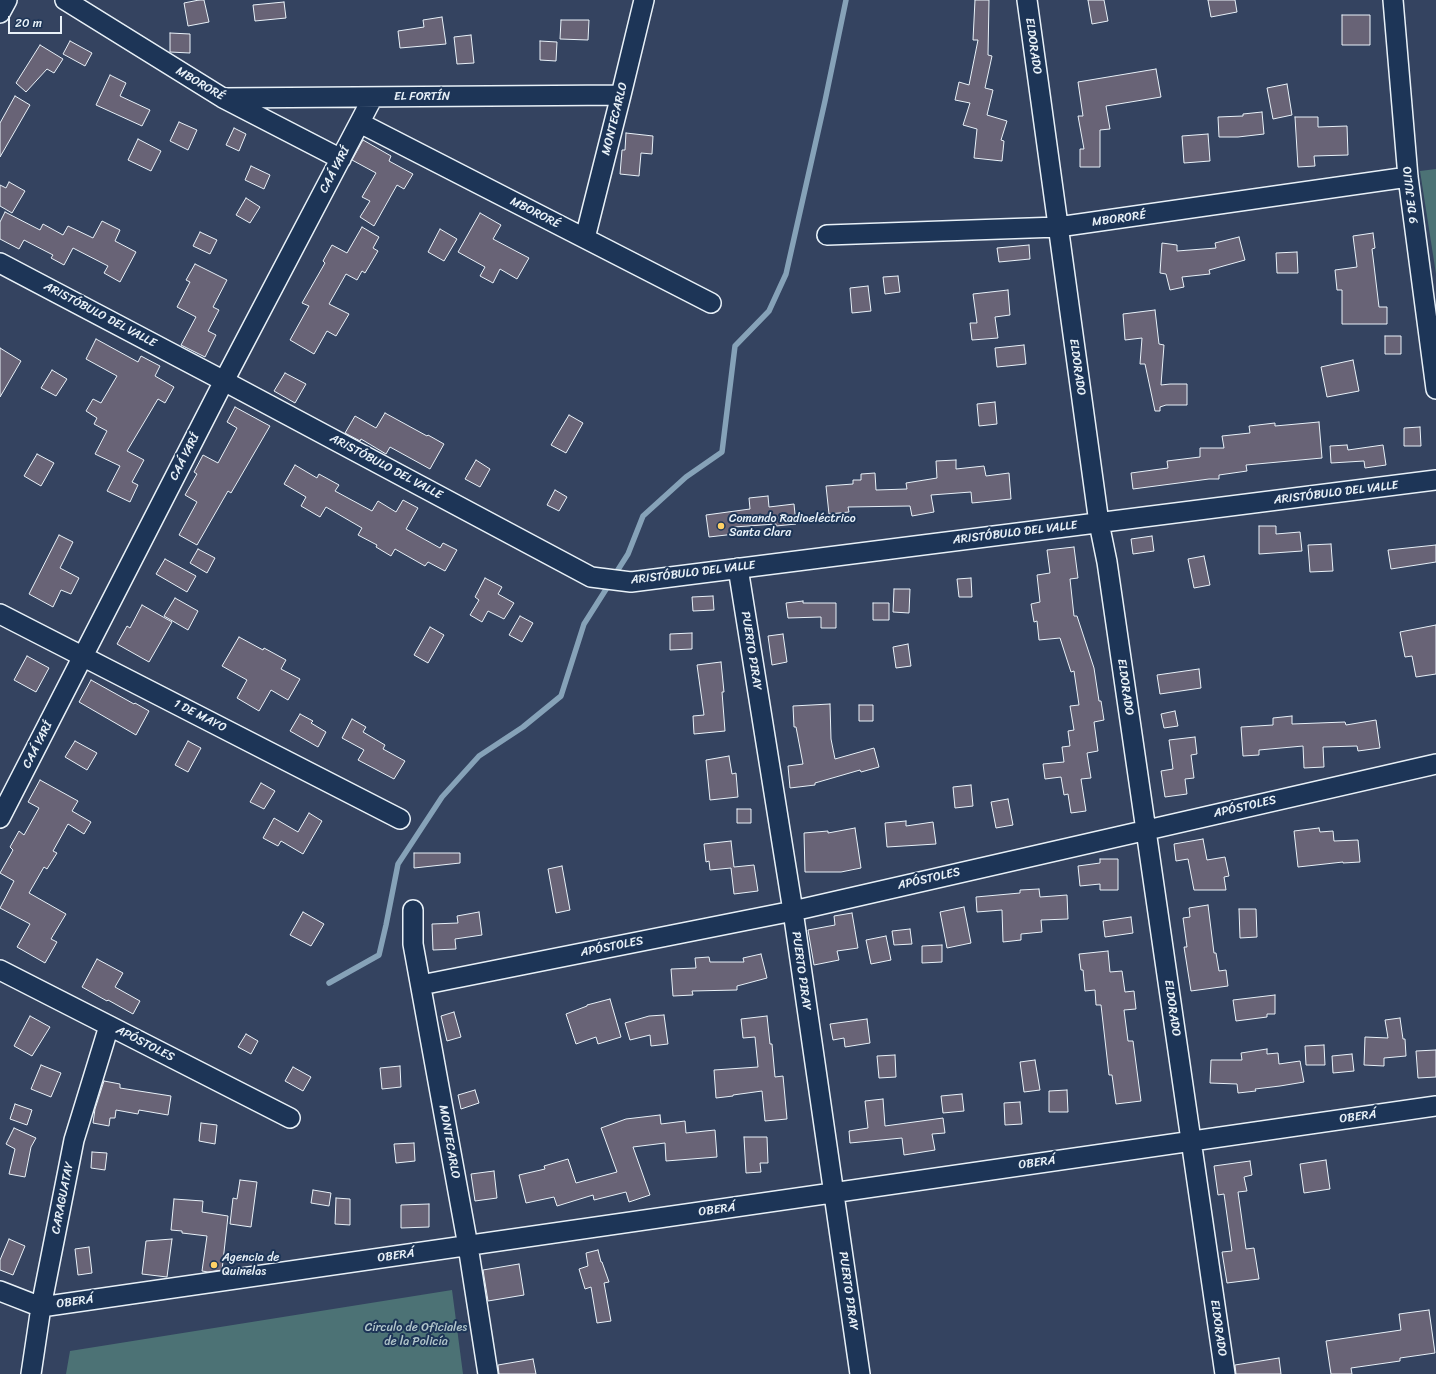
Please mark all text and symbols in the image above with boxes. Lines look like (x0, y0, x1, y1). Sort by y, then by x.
scale bar (10, 8, 64, 34)
text: 20 m (15, 12, 42, 34)
street label: ELDORADO (1022, 17, 1044, 75)
street label: MBORORÉ (173, 64, 227, 104)
street label: MONTECARLO (599, 81, 631, 157)
street label: EL FORTÍN (394, 90, 450, 104)
street label: CAÁ YARÍ (317, 144, 353, 196)
street label: 9 DE JULIO (1400, 165, 1422, 225)
street label: MBORORÉ (508, 194, 562, 232)
street label: MBORORÉ (1091, 208, 1147, 230)
street label: ARISTÓBULO DEL VALLE (41, 279, 159, 351)
street label: ELDORADO (1066, 338, 1088, 396)
street label: CAÁ YARÍ (167, 431, 203, 483)
street label: ARISTÓBULO DEL VALLE (327, 431, 445, 503)
street label: ARISTÓBULO DEL VALLE (1273, 478, 1399, 508)
place label: Comando Radioeléctrico Santa Clara (729, 512, 856, 540)
street label: ARISTÓBULO DEL VALLE (952, 518, 1078, 548)
marker: Comando Radioeléctrico Santa Clara (716, 521, 726, 531)
street label: ARISTÓBULO DEL VALLE (630, 558, 756, 588)
street label: PUERTO PIRAY (738, 610, 764, 692)
street label: ELDORADO (1114, 658, 1136, 716)
street label: 1 DE MAYO (171, 697, 229, 735)
street label: CAÁ YARÍ (20, 719, 56, 771)
street label: APÓSTOLES (1212, 793, 1278, 821)
street label: APÓSTOLES (896, 865, 962, 893)
street label: PUERTO PIRAY (788, 930, 814, 1012)
street label: APÓSTOLES (579, 934, 645, 960)
street label: ELDORADO (1161, 979, 1183, 1037)
street label: APÓSTOLES (113, 1023, 177, 1065)
street label: MONTECARLO (435, 1104, 463, 1180)
street label: OBERÁ (1339, 1107, 1377, 1127)
street label: OBERÁ (1018, 1153, 1056, 1173)
street label: CARAGUATAY (49, 1161, 77, 1235)
street label: OBERÁ (698, 1200, 736, 1220)
street label: OBERÁ (377, 1246, 415, 1266)
street label: PUERTO PIRAY (835, 1250, 861, 1332)
place label: Agencia de Quinelas (222, 1251, 280, 1279)
marker: Agencia de Quinelas (209, 1260, 219, 1270)
street label: OBERÁ (56, 1292, 94, 1312)
street label: ELDORADO (1207, 1299, 1229, 1357)
park label: Círculo de Oficiales de la Policía (365, 1321, 467, 1349)

